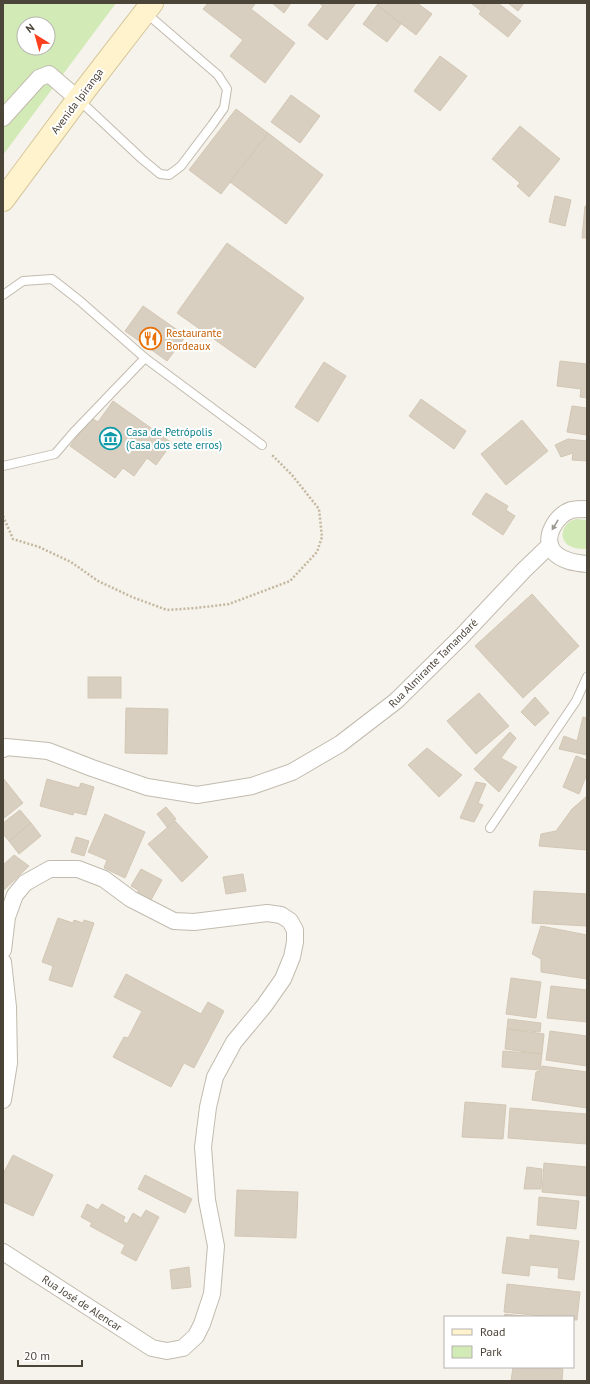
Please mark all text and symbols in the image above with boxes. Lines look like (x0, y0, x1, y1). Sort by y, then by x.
north arrow (16, 16, 56, 56)
text: N (23, 20, 37, 36)
street label: Avenida Ipiranga (48, 65, 106, 137)
restaurant icon: Restaurante Bordeaux (138, 326, 164, 352)
place label: Restaurante Bordeaux (166, 326, 222, 353)
museum icon: Casa de Petrópolis (Casa dos sete erros) (97, 425, 123, 451)
place label: Casa de Petrópolis (Casa dos sete erros) (126, 425, 222, 452)
one-way arrow (551, 519, 558, 531)
street label: Rua Almirante Tamandaré (385, 615, 481, 711)
street label: Rua José de Alencar (39, 1272, 125, 1334)
legend (444, 1316, 574, 1368)
text: Road (480, 1324, 505, 1339)
scale bar (18, 1342, 82, 1368)
text: Park (480, 1344, 502, 1359)
text: 20 m (24, 1348, 50, 1363)

